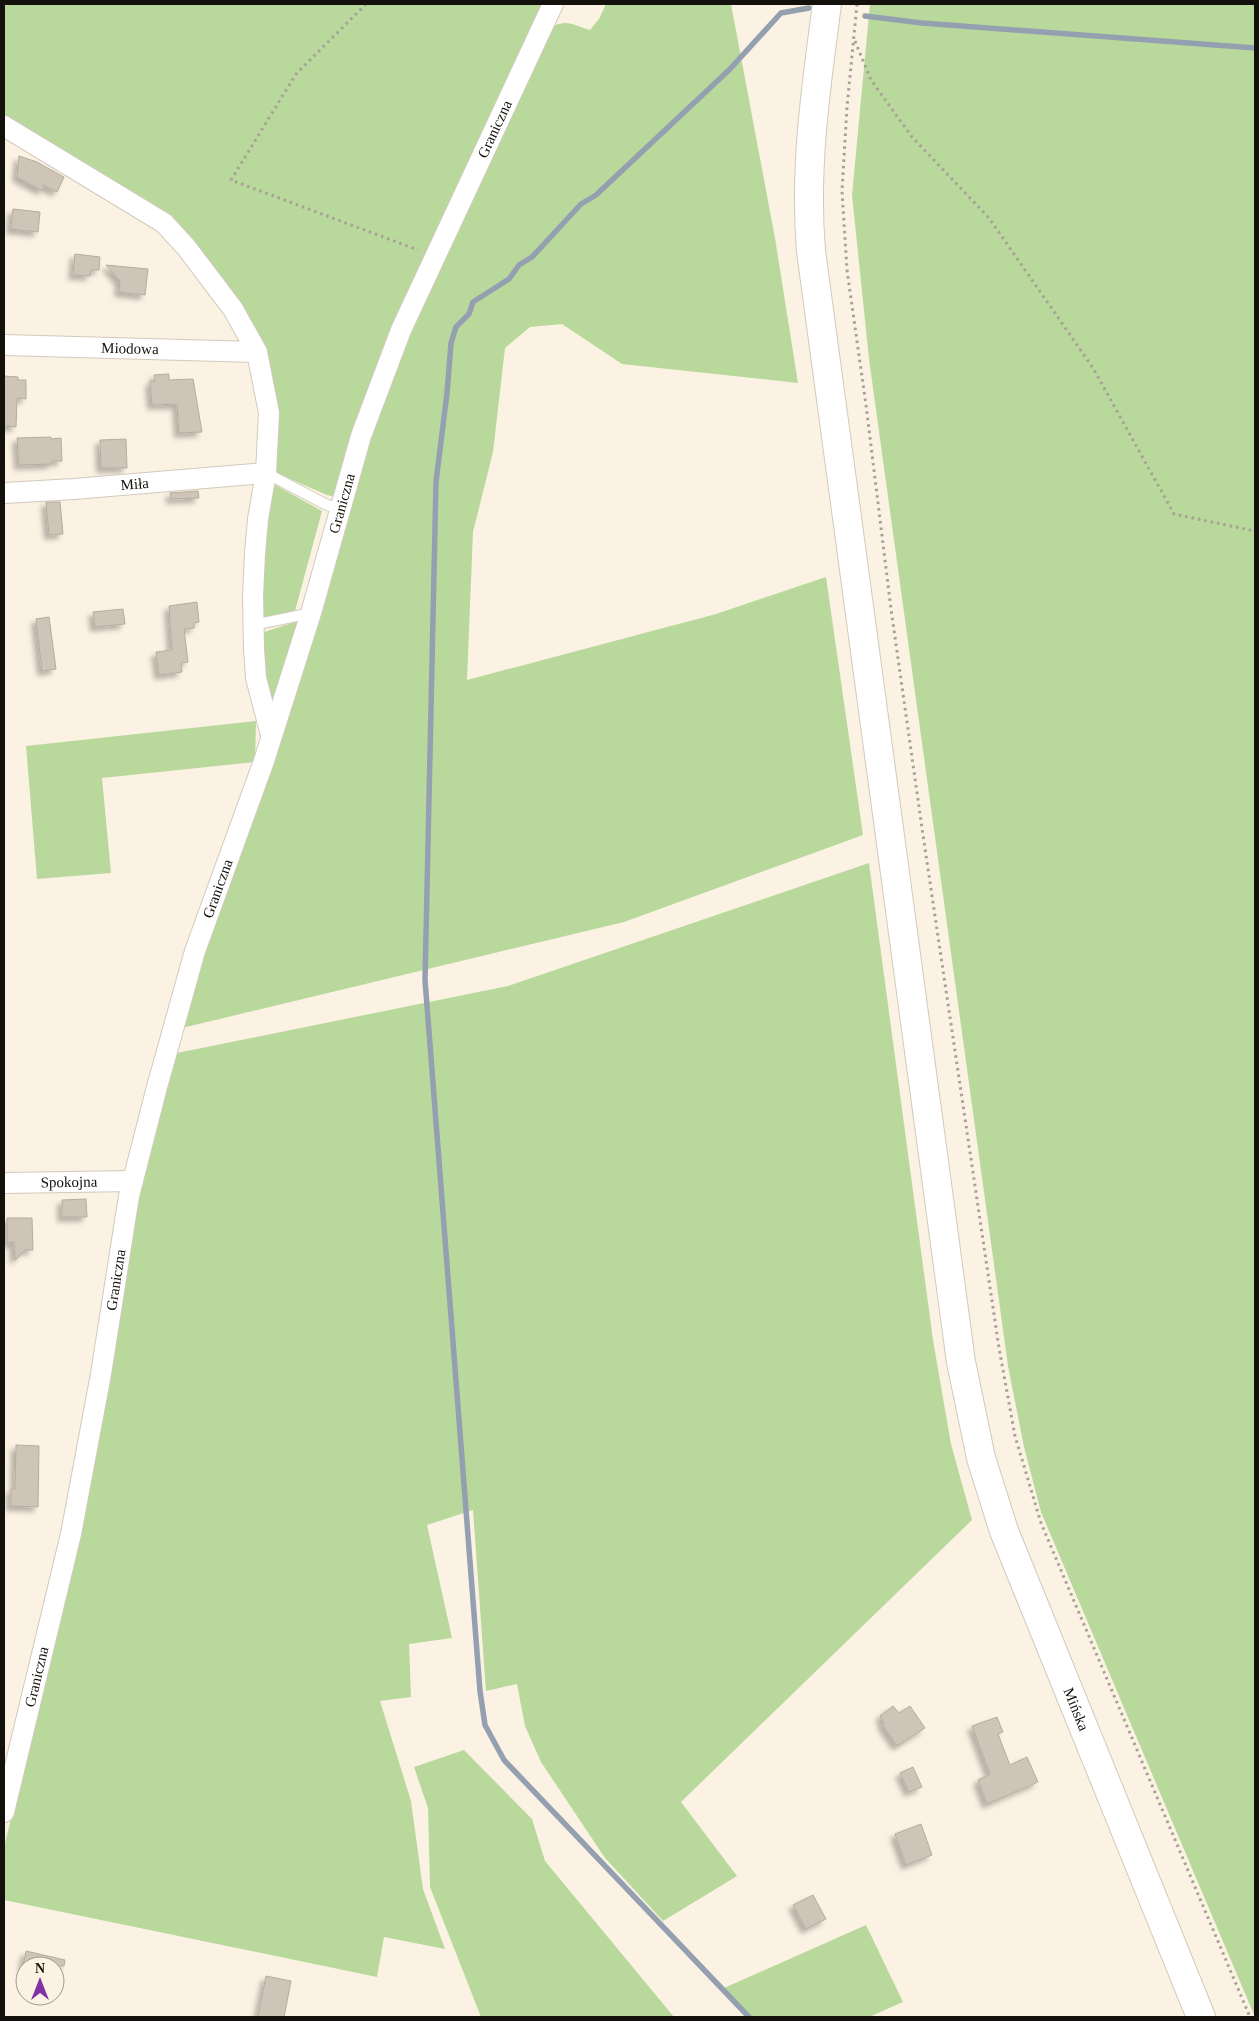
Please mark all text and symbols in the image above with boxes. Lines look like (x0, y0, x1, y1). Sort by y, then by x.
street label: Graniczna (474, 97, 515, 160)
street label: Miodowa (101, 340, 159, 357)
street label: Graniczna (326, 471, 358, 535)
street label: Miła (120, 475, 150, 493)
street label: Graniczna (200, 857, 236, 920)
street label: Spokojna (41, 1174, 98, 1190)
street label: Graniczna (103, 1248, 129, 1312)
street label: Graniczna (22, 1645, 52, 1709)
street label: Mińska (1060, 1685, 1092, 1733)
north arrow (15, 1956, 65, 2006)
text: N (35, 1961, 45, 1976)

